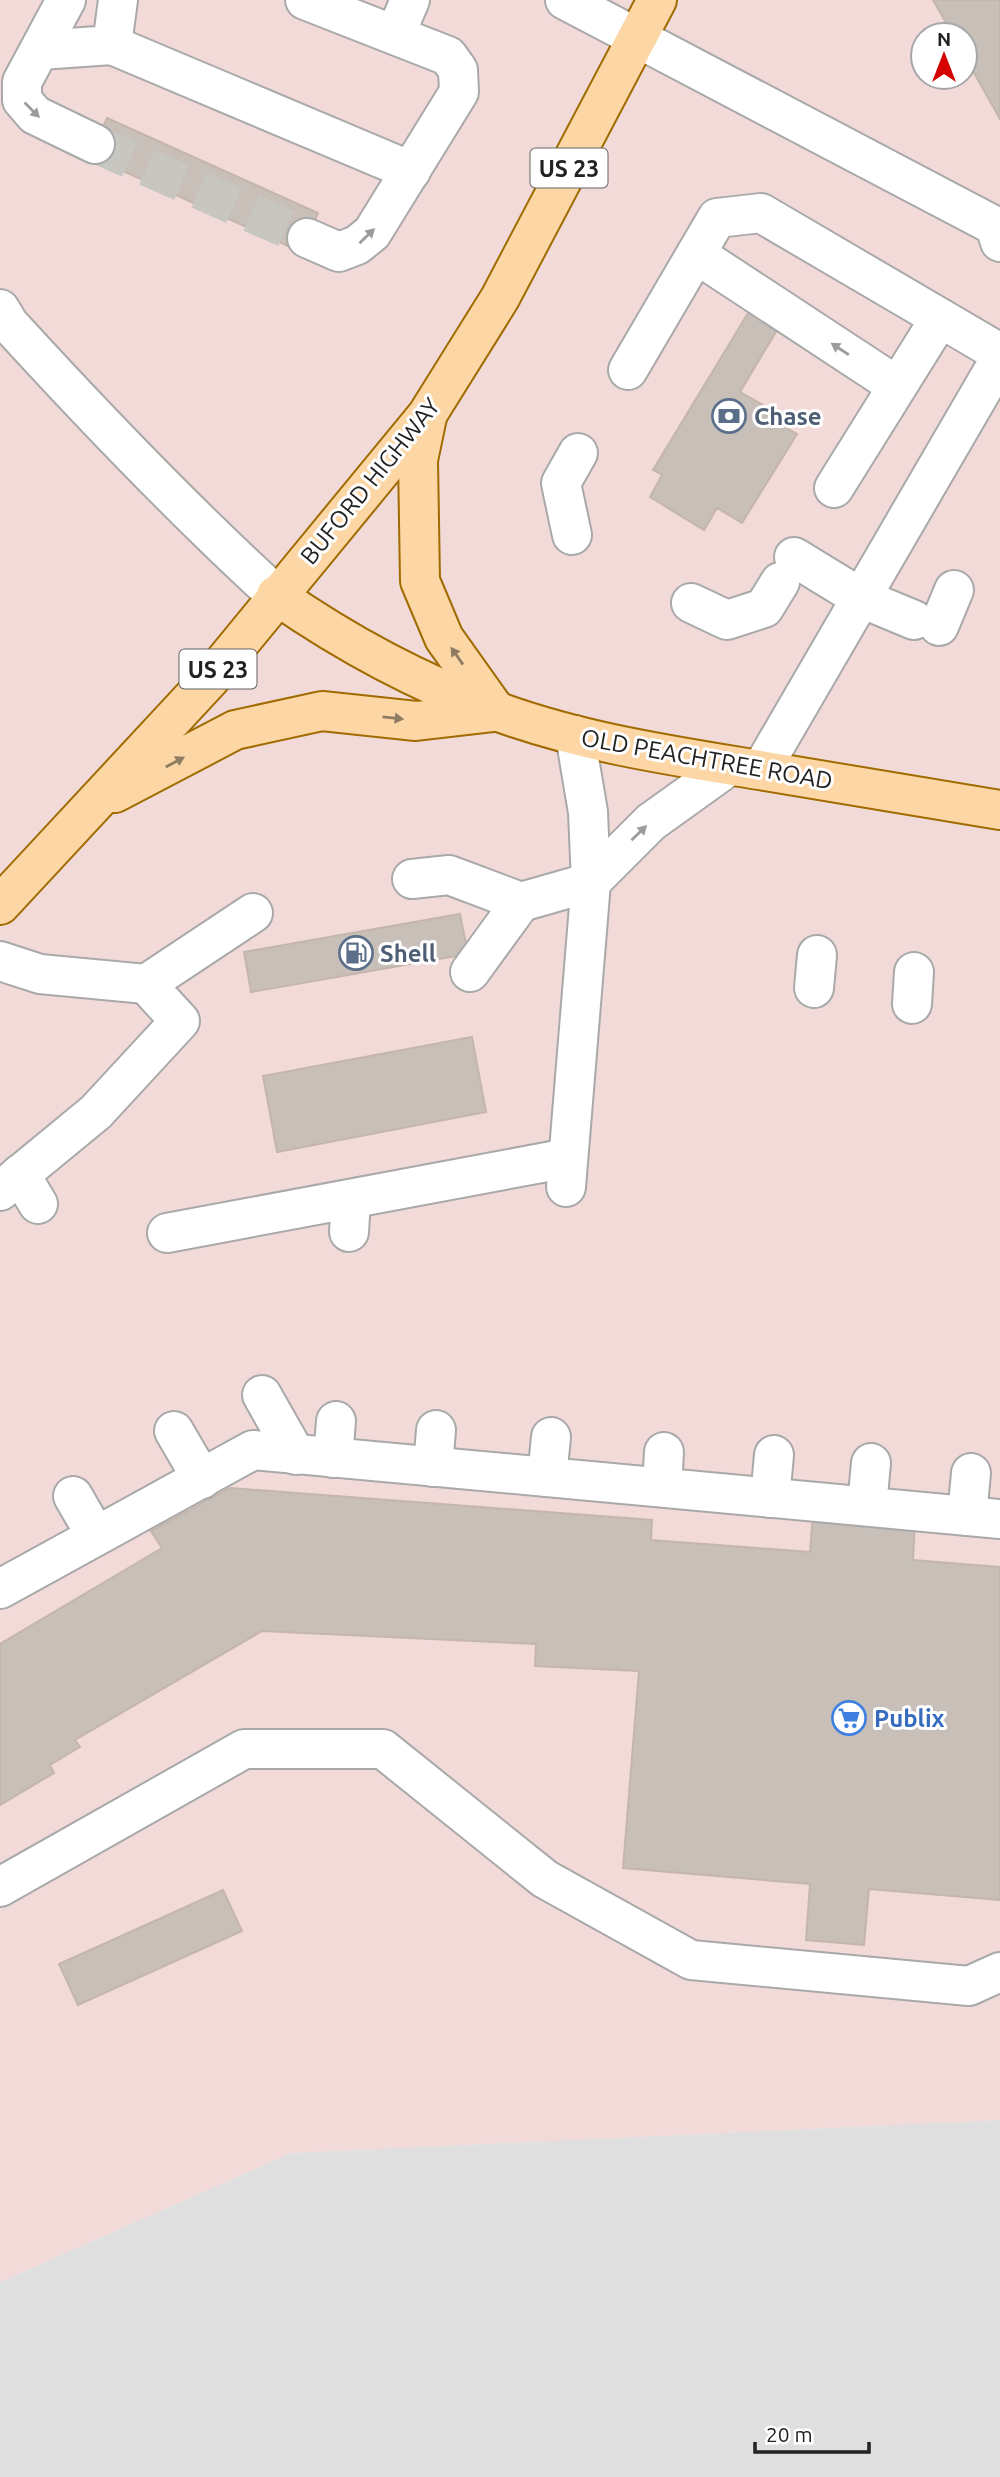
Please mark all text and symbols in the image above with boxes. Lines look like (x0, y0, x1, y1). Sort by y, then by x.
north arrow (909, 21, 979, 91)
text: N (937, 28, 951, 50)
one-way arrow (23, 101, 40, 117)
road number: US 23 (530, 148, 608, 188)
one-way arrow (358, 228, 375, 244)
one-way arrow (830, 342, 850, 355)
street label: BUFORD HIGHWAY (295, 393, 445, 569)
bank icon: Chase (710, 397, 748, 435)
place label: Chase (754, 403, 822, 430)
one-way arrow (450, 647, 464, 665)
road number: US 23 (180, 650, 256, 688)
one-way arrow (382, 713, 404, 724)
street label: OLD PEACHTREE ROAD (579, 724, 835, 794)
one-way arrow (165, 756, 185, 767)
one-way arrow (630, 825, 647, 842)
fuel station icon: Shell (337, 934, 375, 972)
place label: Shell (380, 940, 436, 967)
supermarket icon: Publix (830, 1699, 868, 1737)
place label: Publix (874, 1705, 945, 1732)
scale bar (755, 2410, 869, 2454)
text: 20 m (766, 2422, 813, 2446)

